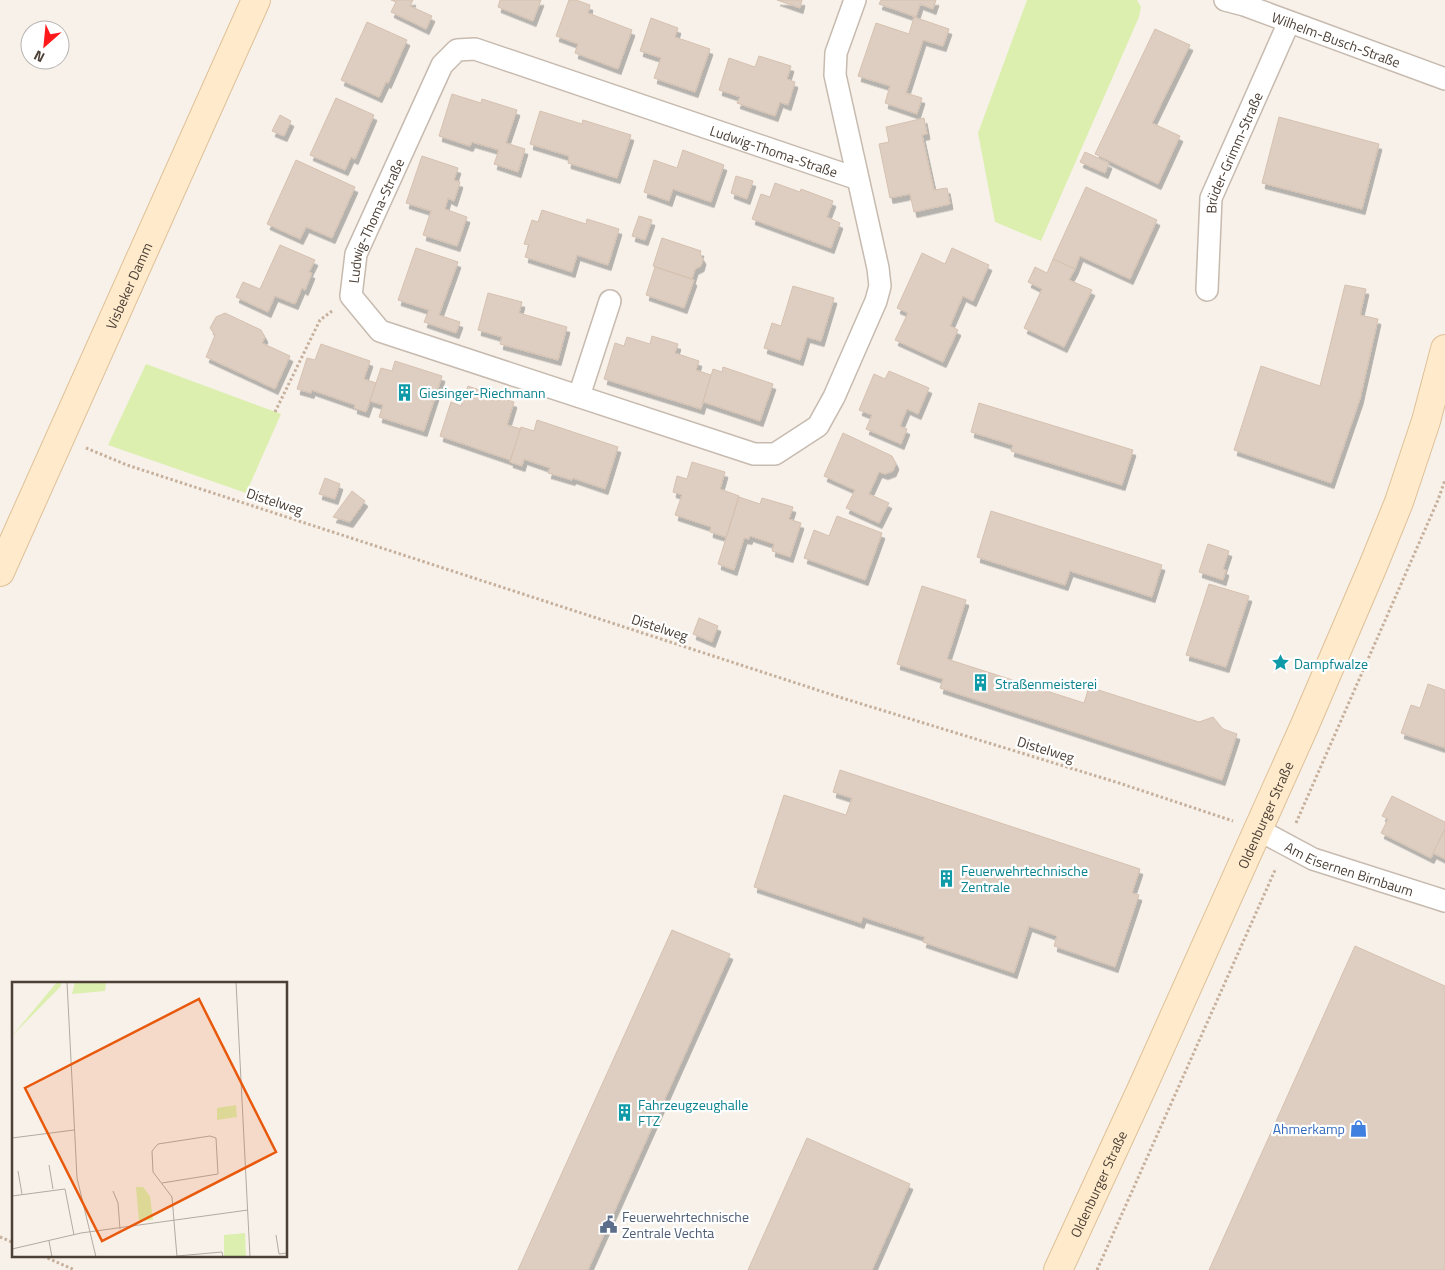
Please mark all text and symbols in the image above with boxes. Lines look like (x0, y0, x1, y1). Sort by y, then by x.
street label: Wilhelm-Busch-Straße (1269, 6, 1404, 72)
north arrow (20, 20, 70, 70)
text: N (30, 45, 48, 69)
street label: Brüder-Grimm-Straße (1200, 88, 1267, 214)
street label: Ludwig-Thoma-Straße (707, 119, 841, 182)
street label: Ludwig-Thoma-Straße (342, 155, 409, 284)
street label: Visbeker Damm (100, 239, 157, 332)
building icon: Giesinger-Riechmann (395, 382, 415, 402)
place label: Giesinger-Riechmann (419, 382, 546, 403)
street label: Distelweg (244, 482, 306, 520)
street label: Distelweg (629, 608, 691, 646)
place icon: Dampfwalze (1270, 653, 1290, 673)
place label: Dampfwalze (1294, 653, 1368, 674)
building icon: Straßenmeisterei (971, 673, 991, 693)
place label: Straßenmeisterei (995, 673, 1097, 694)
street label: Distelweg (1015, 730, 1077, 768)
street label: Oldenburger Straße (1231, 758, 1298, 872)
street label: Am Eisernen Birnbaum (1281, 835, 1416, 901)
place label: Feuerwehrtechnische Zentrale (961, 860, 1088, 897)
building icon: Feuerwehrtechnische Zentrale (937, 868, 957, 888)
inset map (12, 982, 288, 1258)
place label: Fahrzeugzeughalle FTZ (638, 1094, 748, 1131)
building icon: Fahrzeugzeughalle FTZ (614, 1102, 634, 1122)
place label: Ahmerkamp (1273, 1118, 1345, 1139)
shop icon: Ahmerkamp (1349, 1118, 1369, 1138)
street label: Oldenburger Straße (1064, 1127, 1132, 1241)
place label: Feuerwehrtechnische Zentrale Vechta (622, 1206, 749, 1243)
public building icon: Feuerwehrtechnische Zentrale Vechta (598, 1214, 618, 1234)

